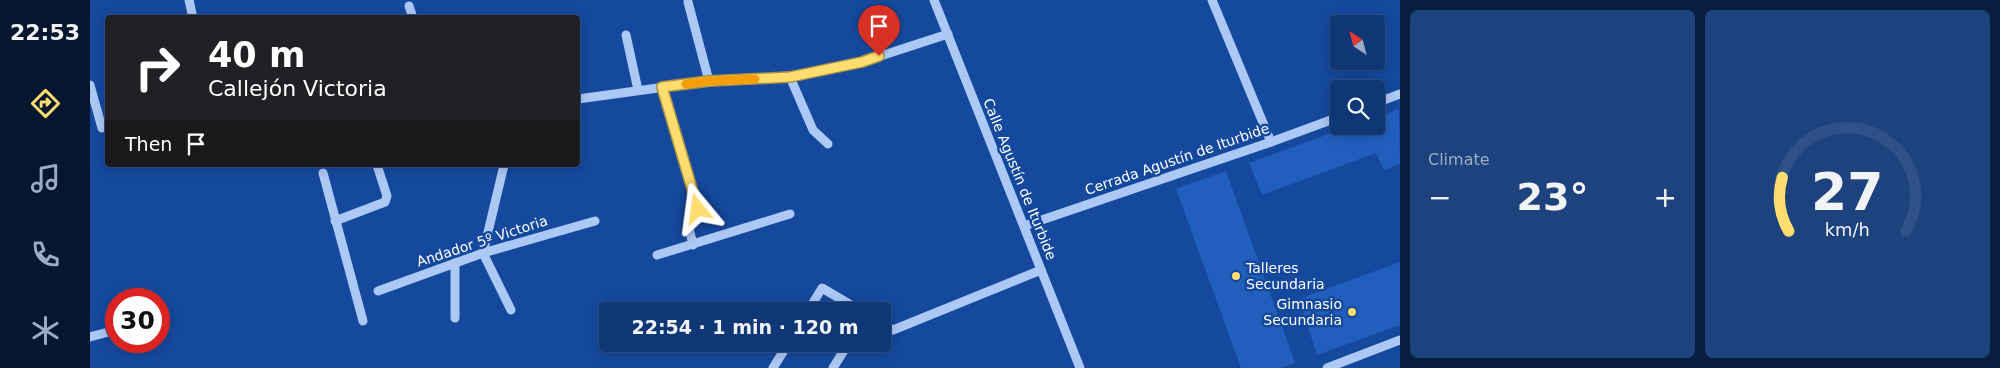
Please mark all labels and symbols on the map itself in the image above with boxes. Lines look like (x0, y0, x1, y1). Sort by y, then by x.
pin (858, 5, 900, 56)
north arrow (1330, 15, 1385, 70)
street label: Calle Agustín de Iturbide (980, 96, 1060, 262)
street label: Cerrada Agustín de Iturbide (1083, 120, 1271, 198)
position arrow (671, 182, 723, 234)
street label: Andador 5º Victoria (415, 212, 549, 270)
place label: Talleres Secundaria (1245, 260, 1325, 292)
marker: Talleres Secundaria (1230, 270, 1242, 282)
speed limit sign: 30 (105, 288, 170, 353)
place label: Gimnasio Secundaria (1263, 296, 1342, 328)
marker: Gimnasio Secundaria (1346, 306, 1358, 318)

